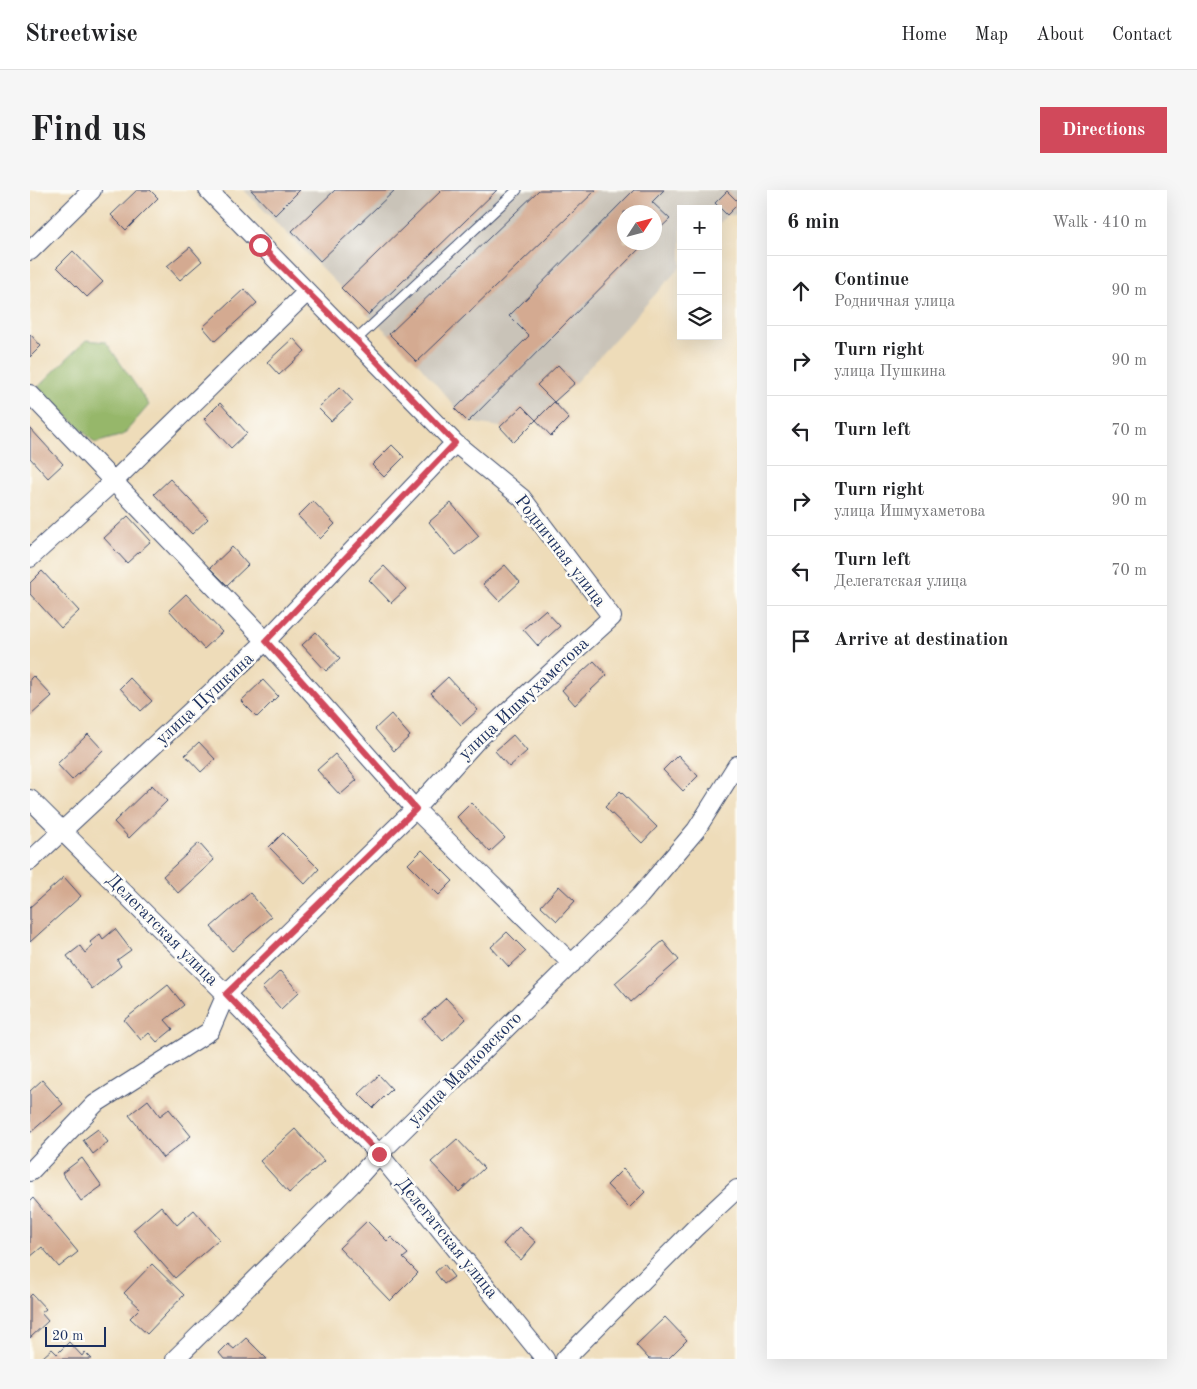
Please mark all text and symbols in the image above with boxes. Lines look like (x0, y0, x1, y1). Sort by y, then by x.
text: Streetwise (25, 23, 138, 47)
text: Home (901, 26, 947, 44)
text: Map (975, 26, 1008, 44)
text: About (1036, 26, 1084, 44)
text: Contact (1112, 26, 1172, 44)
button: Directions (1040, 107, 1167, 153)
text: Find us (30, 113, 146, 148)
north arrow (617, 205, 662, 250)
map controls (677, 205, 722, 340)
button: + (677, 205, 722, 250)
text: 6 min (787, 212, 840, 233)
text: Walk · 410 m (1052, 215, 1147, 231)
route start (249, 234, 272, 257)
button: − (677, 250, 722, 295)
text: Continue (834, 271, 909, 290)
icon: ahead (787, 277, 815, 305)
text: 90 m (1111, 283, 1147, 299)
text: Родничная улица (834, 294, 955, 310)
button: layers (677, 295, 722, 340)
text: Turn right (834, 341, 924, 360)
icon: right (787, 347, 815, 375)
text: 90 m (1111, 353, 1147, 369)
text: улица Пушкина (834, 364, 946, 380)
icon: left (787, 417, 815, 445)
text: Turn left (834, 421, 911, 440)
text: 70 m (1111, 423, 1147, 439)
text: Turn right (834, 481, 924, 500)
icon: right (787, 487, 815, 515)
street label: Родничная улица (511, 492, 609, 610)
text: 90 m (1111, 493, 1147, 509)
text: улица Ишмухаметова (834, 504, 986, 520)
text: Turn left (834, 551, 911, 570)
icon: left (787, 557, 815, 585)
text: 70 m (1111, 563, 1147, 579)
text: Делегатская улица (834, 574, 967, 590)
icon: arrive (787, 627, 815, 655)
text: Arrive at destination (834, 631, 1008, 650)
street label: улица Ишмухаметова (456, 634, 593, 764)
street label: улица Пушкина (153, 649, 257, 749)
street label: Делегатская улица (103, 871, 221, 989)
street label: улица Маяковского (405, 1009, 525, 1129)
route end (368, 1143, 391, 1166)
street label: Делегатская улица (393, 1174, 501, 1302)
scale bar (45, 1324, 106, 1347)
text: 20 m (52, 1329, 83, 1343)

